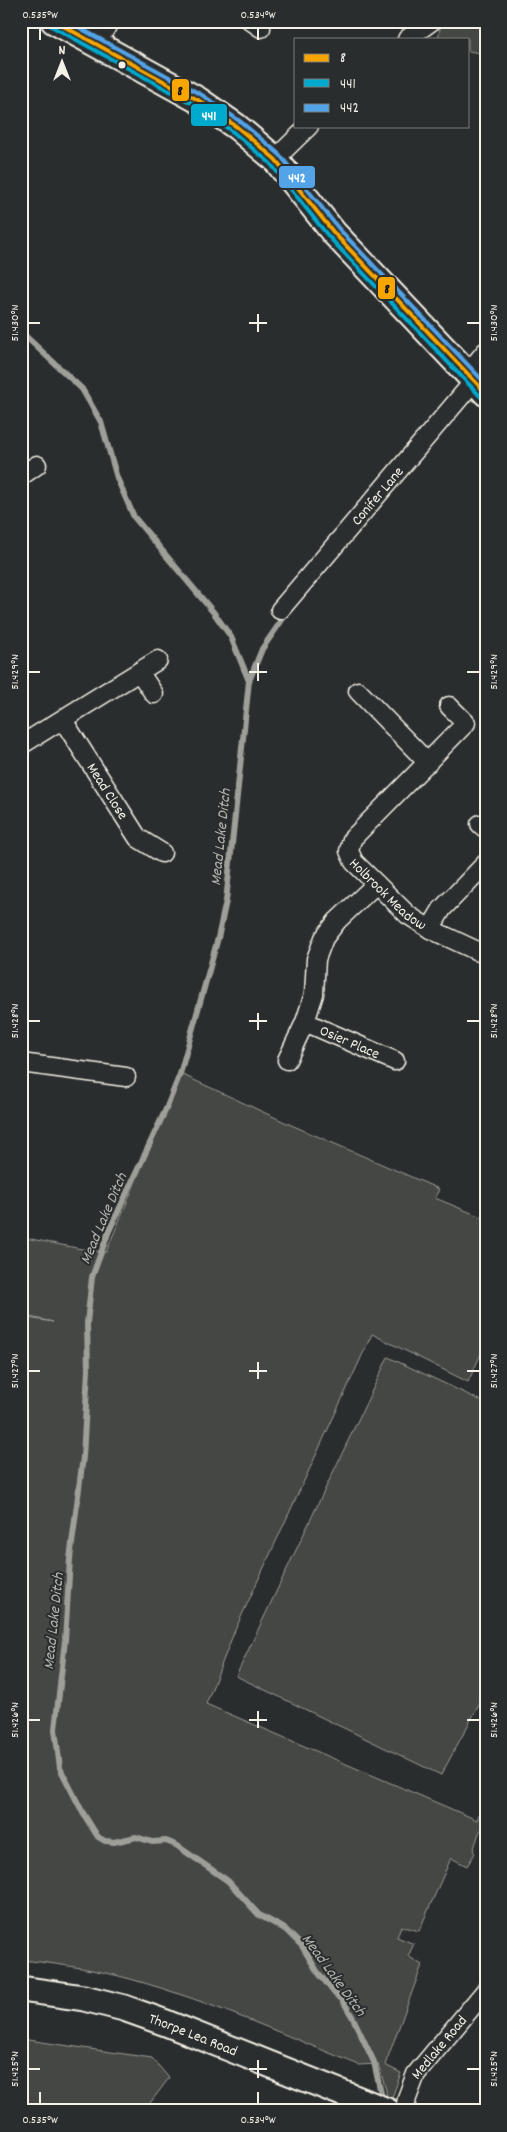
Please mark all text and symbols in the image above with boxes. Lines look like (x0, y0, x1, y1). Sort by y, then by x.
text: 0.535°W (22, 7, 58, 24)
text: 0.534°W (240, 7, 276, 24)
north arrow (38, 38, 88, 88)
legend (294, 38, 470, 128)
text: N (59, 41, 66, 61)
text: 8 (340, 48, 346, 70)
unlabelled marker (117, 60, 127, 70)
text: 441 (340, 74, 356, 96)
line badge: 8 (171, 78, 190, 102)
text: 8 (177, 82, 183, 102)
text: 442 (340, 98, 359, 120)
line badge: 441 (190, 103, 228, 127)
text: 441 (202, 107, 216, 127)
line badge: 442 (278, 165, 316, 189)
text: 442 (288, 169, 306, 189)
line badge: 8 (377, 276, 396, 300)
text: 8 (384, 280, 390, 300)
text: 51.430°N (7, 305, 24, 341)
text: 51.430°N (486, 305, 503, 341)
street label: Conifer Lane (347, 462, 410, 531)
text: 51.429°N (7, 654, 24, 690)
text: 51.429°N (486, 654, 503, 690)
street label: Mead Close (80, 759, 133, 825)
water label: Mead Lake Ditch (205, 787, 238, 887)
street label: Holbrook Meadow (343, 854, 431, 937)
text: 51.428°N (7, 1003, 24, 1039)
text: 51.428°N (486, 1003, 503, 1039)
street label: Osier Place (316, 1021, 383, 1066)
water label: Mead Lake Ditch (75, 1169, 134, 1268)
text: 51.427°N (7, 1354, 24, 1388)
text: 51.427°N (486, 1354, 503, 1388)
water label: Mead Lake Ditch (38, 1571, 71, 1671)
text: 51.426°N (7, 1702, 24, 1738)
text: 51.426°N (486, 1702, 503, 1738)
water label: Mead Lake Ditch (295, 1929, 371, 2022)
street label: Thorpe Lea Road (145, 2009, 240, 2063)
street label: Medlake Road (407, 2011, 473, 2085)
text: 51.425°N (7, 2051, 24, 2087)
text: 51.425°N (486, 2051, 503, 2087)
text: 0.535°W (22, 2112, 58, 2129)
text: 0.534°W (240, 2112, 276, 2129)

